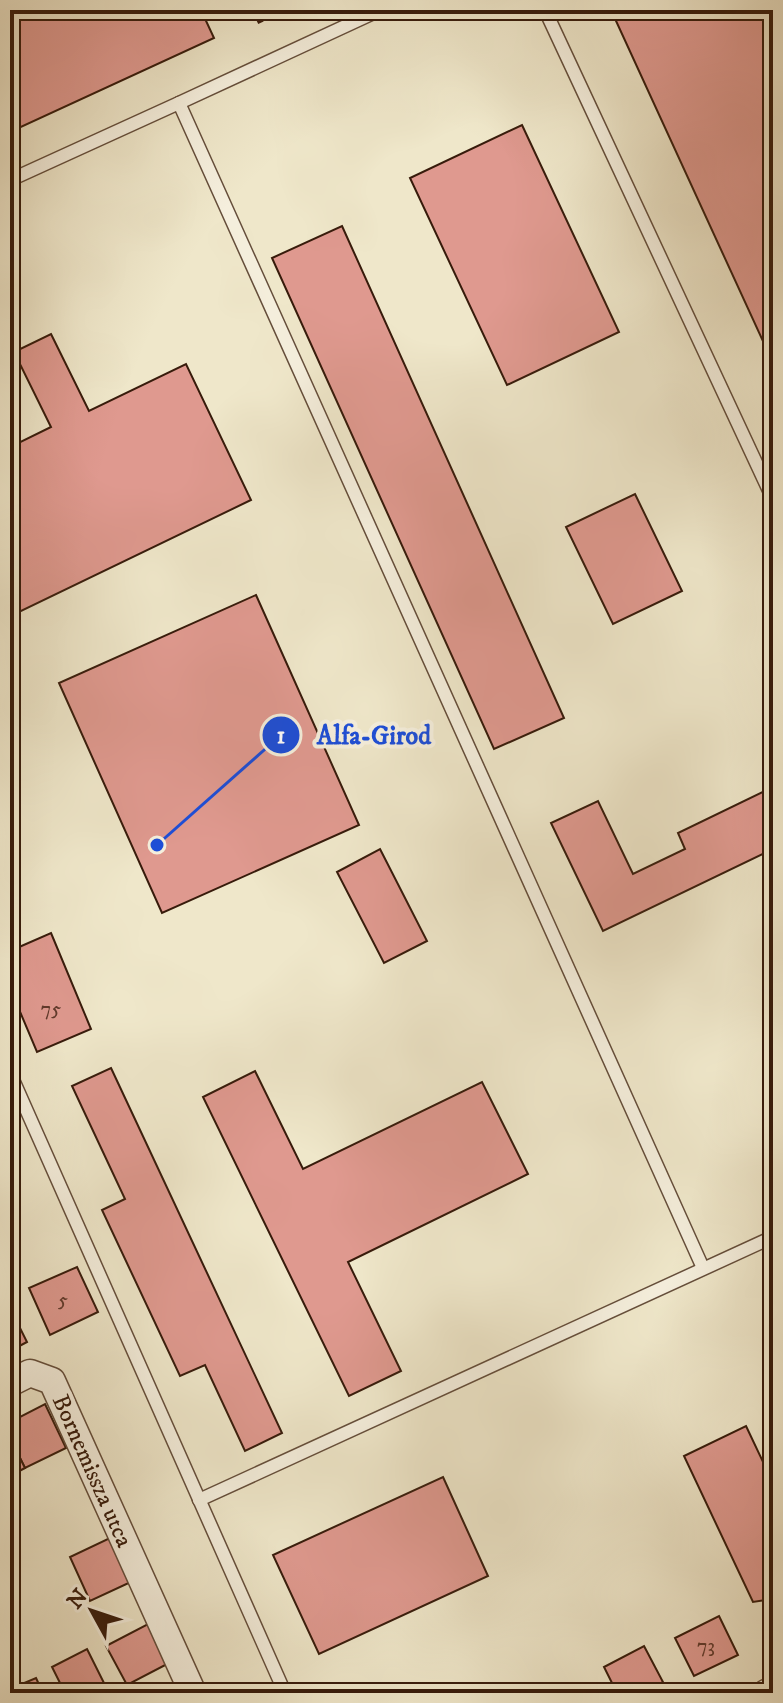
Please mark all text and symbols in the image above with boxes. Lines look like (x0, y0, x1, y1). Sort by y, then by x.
callout: Alfa-Girod (261, 710, 447, 760)
text: Alfa-Girod (316, 720, 432, 753)
text: 1 (277, 721, 286, 751)
house number: 75 (41, 997, 61, 1022)
house number: 5 (58, 1288, 68, 1313)
street label: Bornemissza utca (45, 1390, 139, 1553)
north arrow (52, 1571, 132, 1651)
text: N (62, 1584, 94, 1615)
house number: 73 (697, 1634, 715, 1659)

